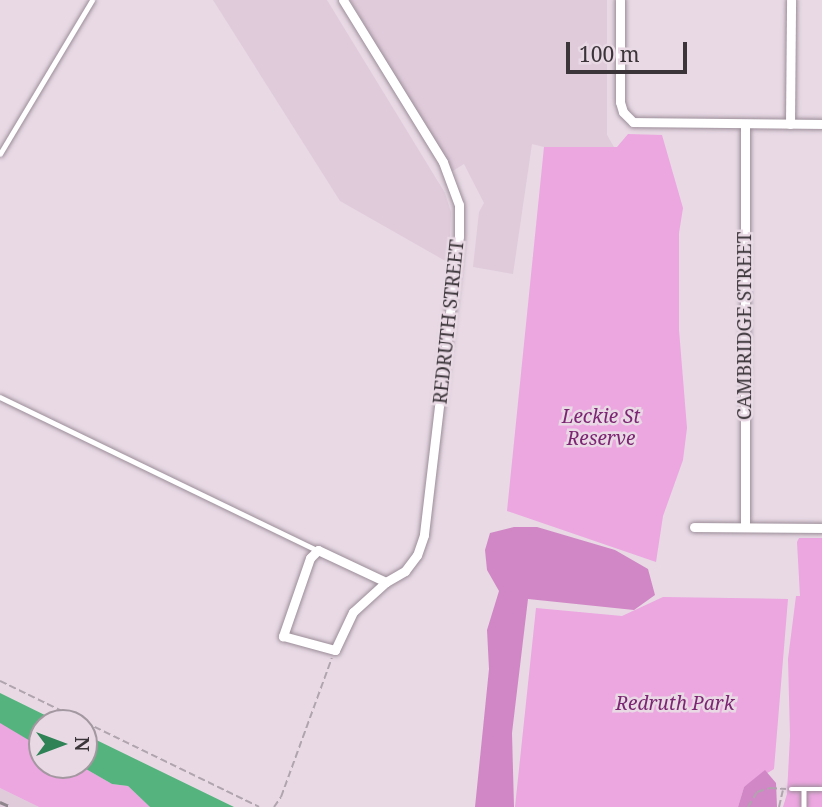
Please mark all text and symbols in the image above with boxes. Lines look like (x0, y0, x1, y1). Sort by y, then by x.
scale bar (570, 28, 691, 72)
text: 100 m (579, 40, 640, 68)
street label: CAMBRIDGE STREET (734, 232, 756, 420)
street label: REDRUTH STREET (429, 239, 469, 405)
park label: Leckie St Reserve (562, 406, 640, 450)
park label: Redruth Park (615, 693, 735, 715)
north arrow (28, 709, 98, 779)
text: N (69, 737, 95, 751)

